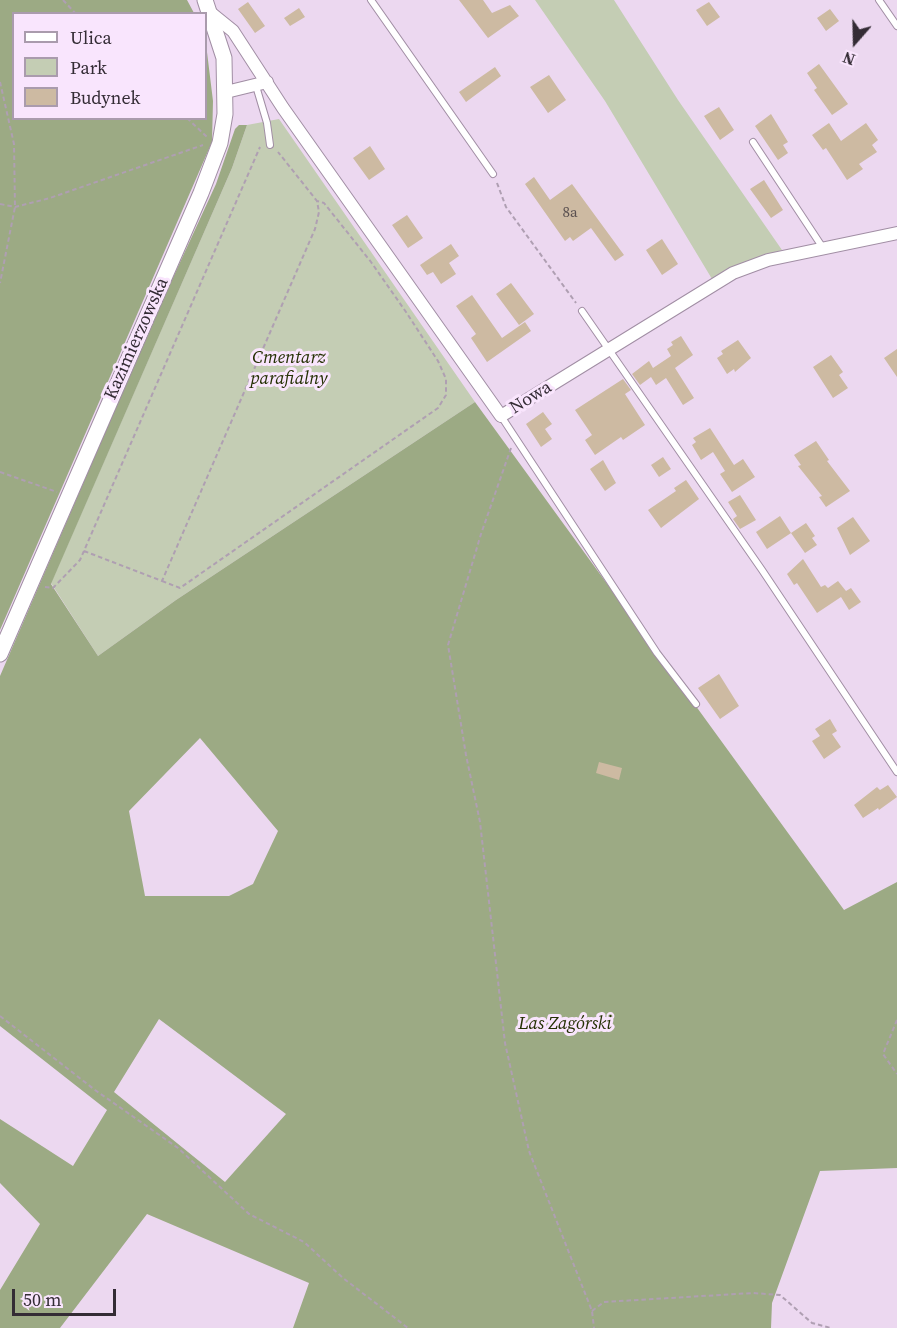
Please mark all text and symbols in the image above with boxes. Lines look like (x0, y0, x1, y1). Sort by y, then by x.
legend (12, 12, 207, 120)
north arrow (825, 12, 885, 72)
text: Ulica (70, 25, 112, 50)
text: N (840, 47, 858, 71)
text: Park (70, 55, 107, 80)
text: Budynek (70, 85, 140, 110)
house number: 8a (562, 204, 578, 222)
street label: Kazimierzowska (100, 275, 174, 403)
park label: Cmentarz parafialny (250, 347, 328, 389)
street label: Nowa (506, 377, 556, 419)
park label: Las Zagórski (518, 1013, 612, 1035)
scale bar (15, 1277, 118, 1315)
text: 50 m (23, 1287, 61, 1312)

